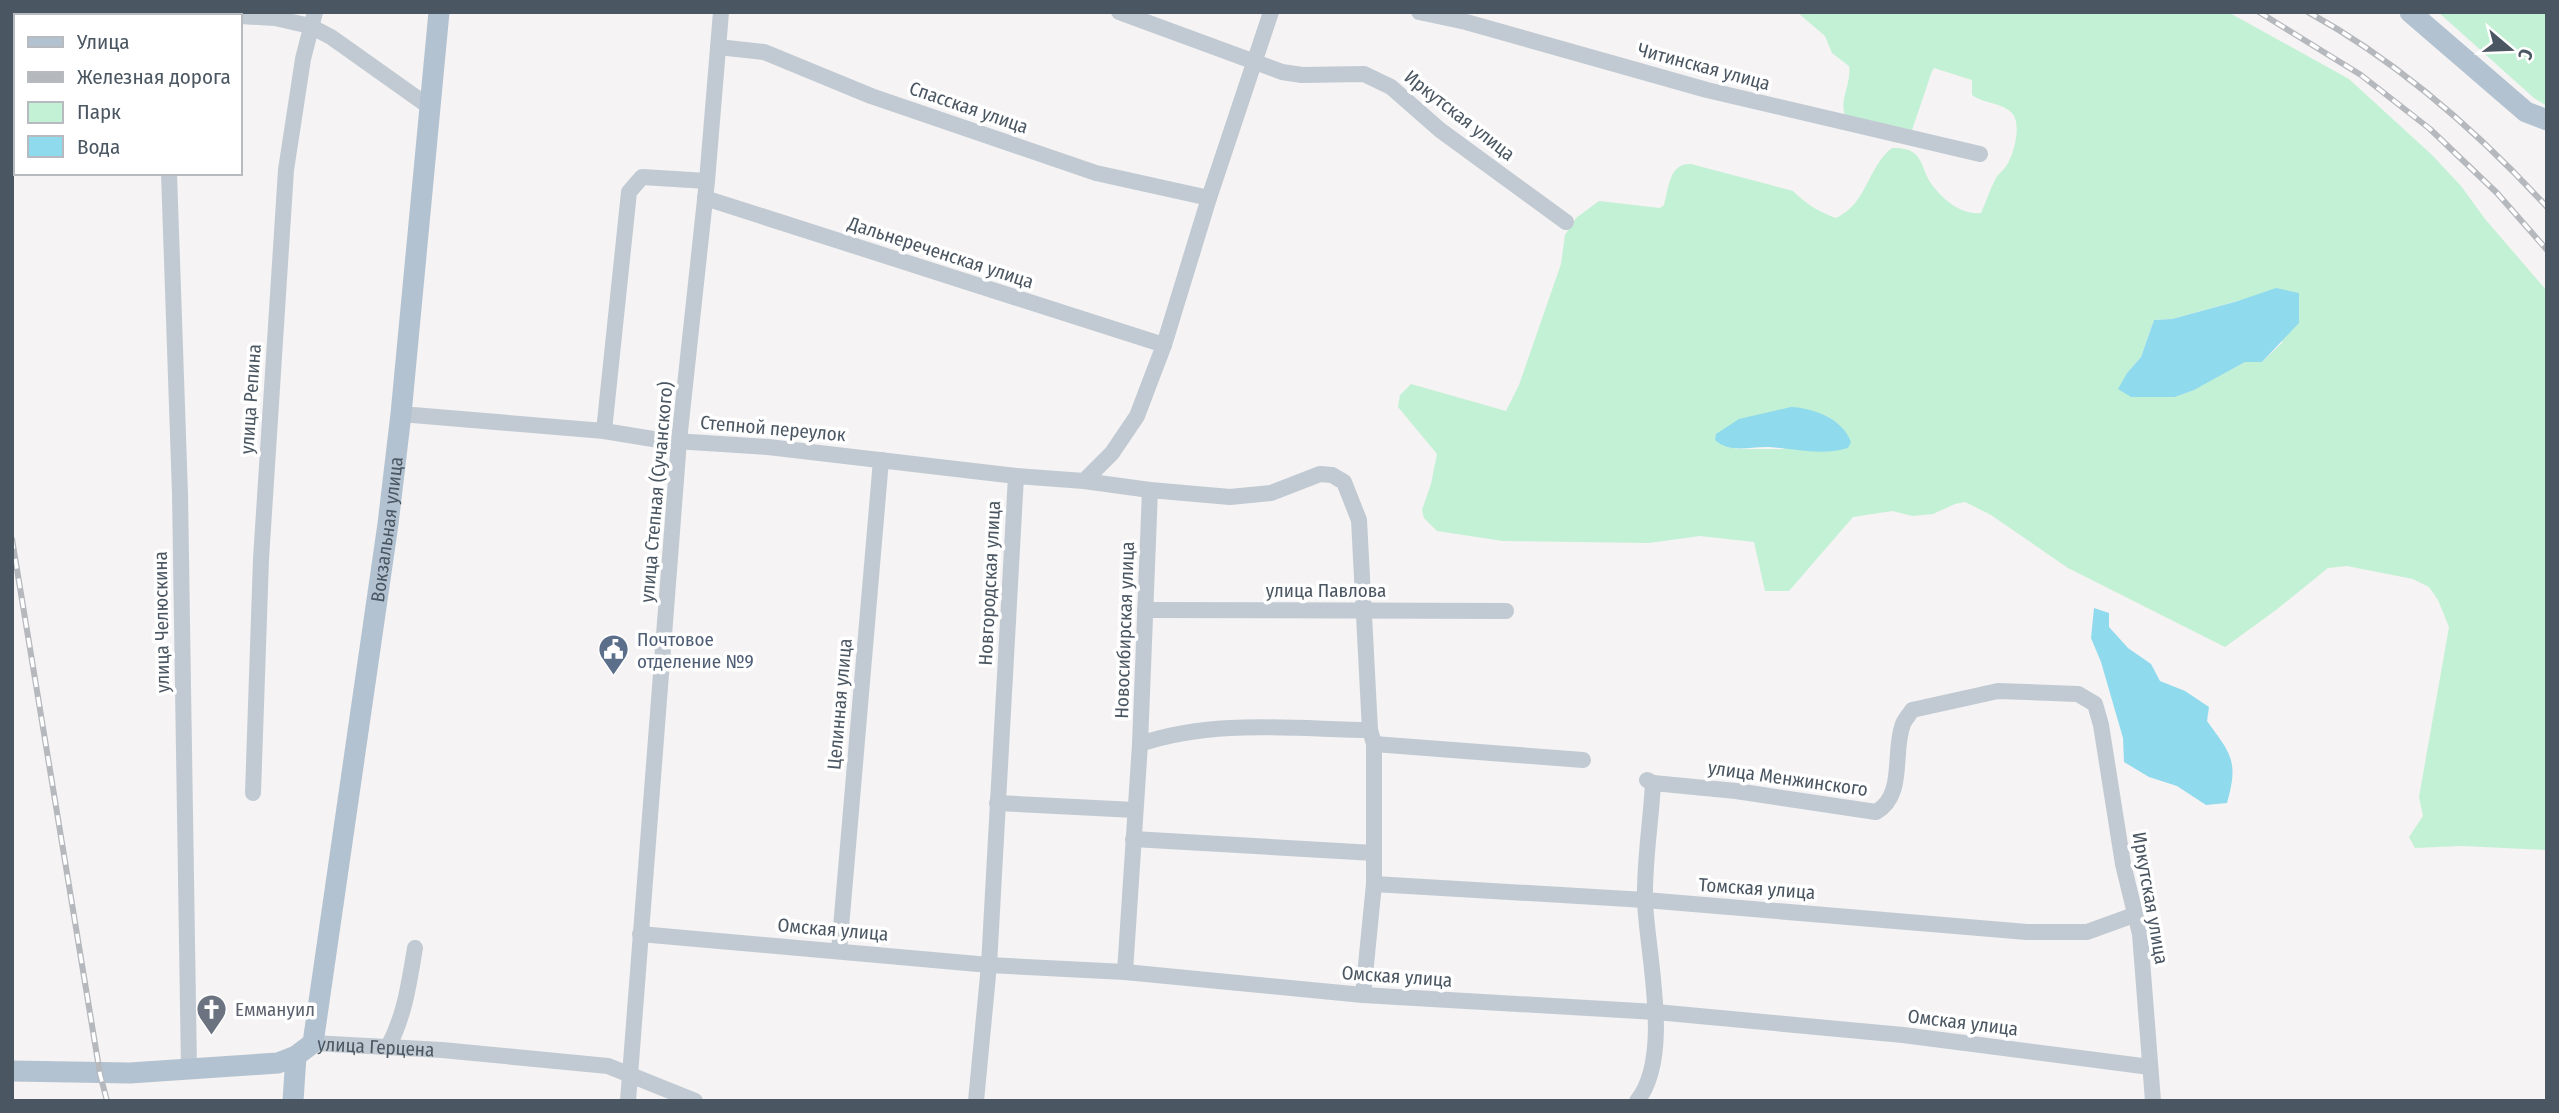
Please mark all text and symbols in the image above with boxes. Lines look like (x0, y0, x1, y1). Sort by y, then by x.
legend (14, 14, 242, 175)
north arrow (2475, 14, 2545, 84)
text: Улица (76, 29, 130, 55)
street label: Читинская улица (1635, 38, 1773, 95)
text: С (2513, 46, 2538, 63)
text: Железная дорога (77, 64, 231, 90)
street label: Иркутская улица (1400, 65, 1520, 166)
street label: Спасская улица (906, 76, 1031, 139)
text: Парк (77, 99, 121, 125)
text: Вода (77, 134, 120, 160)
street label: Дальнереченская улица (844, 211, 1037, 293)
street label: улица Репина (235, 343, 266, 455)
street label: улица Степная (Сучанского) (635, 381, 678, 603)
street label: Степной переулок (699, 411, 847, 446)
street label: Вокзальная улица (366, 455, 408, 604)
street label: Новгородская улица (974, 500, 1005, 666)
street label: Новосибирская улица (1110, 541, 1139, 719)
street label: улица Челюскина (149, 551, 174, 693)
street label: улица Павлова (1266, 579, 1386, 602)
place label: Почтовое отделение №9 (637, 628, 754, 673)
public building icon: Почтовое отделение №9 (597, 633, 631, 677)
street label: Целинная улица (822, 637, 857, 771)
street label: улица Менжинского (1706, 756, 1869, 801)
street label: Иркутская улица (2128, 830, 2173, 966)
street label: Томская улица (1698, 873, 1816, 904)
street label: Омская улица (777, 913, 889, 946)
street label: Омская улица (1341, 961, 1453, 992)
church icon: Еммануил (195, 992, 229, 1036)
place label: Еммануил (235, 998, 315, 1021)
street label: Омская улица (1906, 1004, 2019, 1041)
street label: улица Герцена (317, 1032, 435, 1062)

